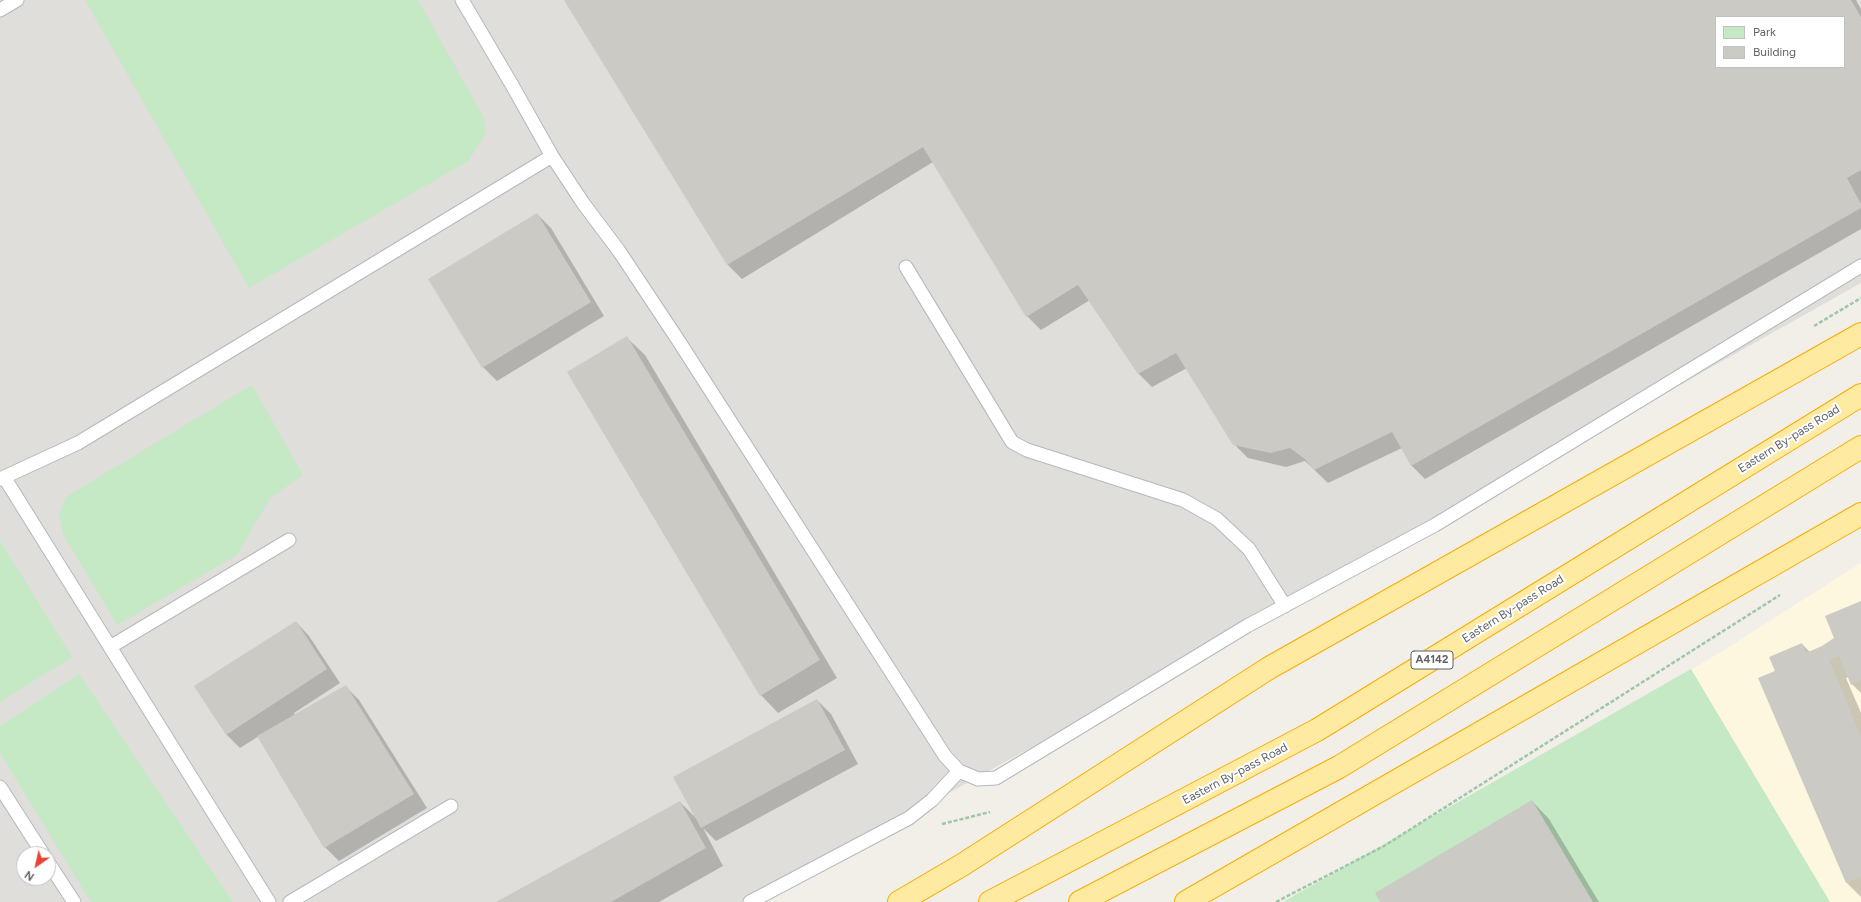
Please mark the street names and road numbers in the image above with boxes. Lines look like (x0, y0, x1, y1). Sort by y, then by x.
street label: Eastern By-pass Road (1735, 402, 1843, 476)
street label: Eastern By-pass Road (1459, 572, 1567, 646)
road number: A4142 (1411, 651, 1453, 669)
street label: Eastern By-pass Road (1180, 740, 1290, 808)

